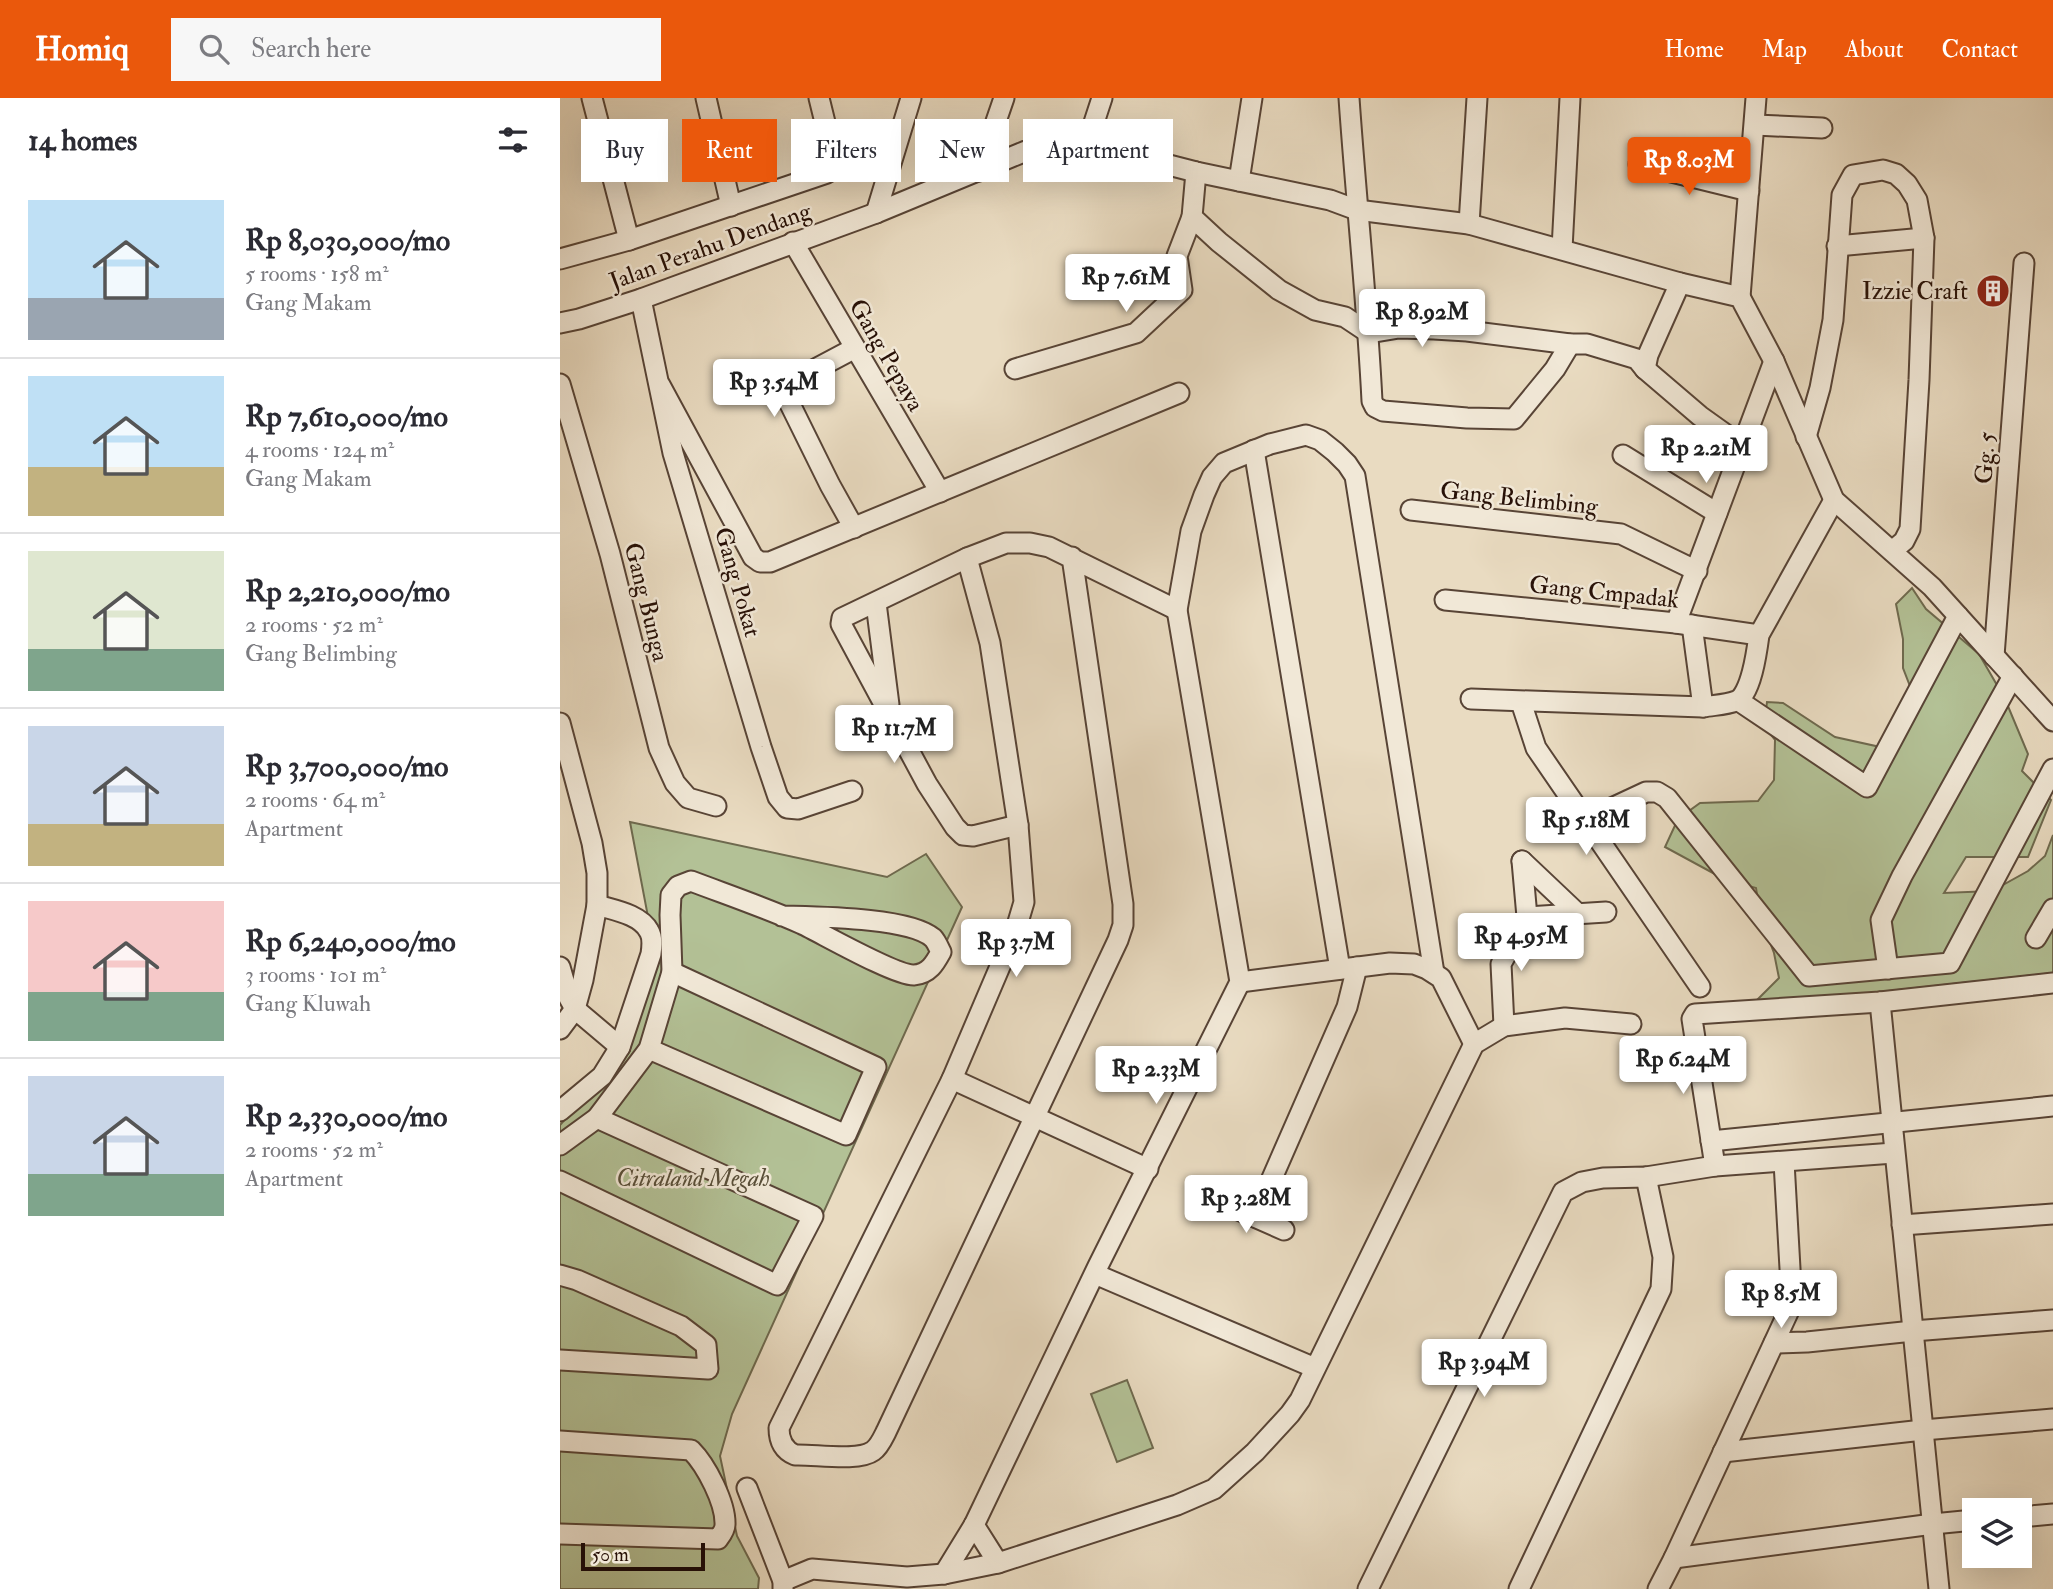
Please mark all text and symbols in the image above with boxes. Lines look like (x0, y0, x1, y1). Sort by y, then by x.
search box (171, 18, 661, 81)
text: Homiq (35, 29, 129, 70)
icon: search (195, 30, 233, 68)
text: Search here (251, 33, 371, 65)
text: Home (1664, 34, 1724, 65)
text: Map (1762, 34, 1807, 65)
text: About (1845, 34, 1904, 65)
text: Contact (1942, 34, 2018, 65)
chip: Buy (581, 119, 668, 182)
chip: Rent (682, 119, 777, 182)
chip: Filters (791, 119, 901, 182)
chip: New (915, 119, 1009, 182)
chip: Apartment (1023, 119, 1173, 182)
icon: filters (494, 121, 532, 159)
text: 14 homes (28, 122, 137, 159)
pin: Rp 8.03M (1617, 138, 1761, 197)
text: Rp 8.03M (1643, 145, 1735, 174)
street label: Jalan Perahu Dendang (604, 195, 816, 298)
text: Rp 8,030,000/mo (245, 222, 450, 259)
icon: home (84, 228, 168, 312)
pin: Rp 7.61M (1054, 254, 1198, 314)
text: 5 rooms · 158 m² (245, 259, 389, 288)
text: Rp 7.61M (1081, 262, 1171, 291)
building icon: Izzie Craft (1974, 272, 2012, 310)
place label: Izzie Craft (1862, 276, 1968, 307)
text: Gang Makam (245, 288, 371, 317)
pin: Rp 8.92M (1350, 289, 1494, 349)
street label: Gang Pepaya (842, 293, 932, 418)
text: Rp 8.92M (1375, 297, 1469, 326)
pin: Rp 3.54M (702, 360, 846, 419)
text: Rp 3.54M (729, 367, 819, 396)
text: Rp 7,610,000/mo (245, 398, 448, 435)
icon: home (84, 404, 168, 488)
pin: Rp 2.21M (1634, 426, 1778, 485)
street label: Gg. 5 (1968, 431, 2003, 485)
text: Rp 2.21M (1660, 433, 1752, 462)
text: 4 rooms · 124 m² (245, 435, 394, 464)
text: Gang Makam (245, 464, 371, 493)
street label: Gang Belimbing (1439, 475, 1600, 522)
street label: Gang Pokat (707, 524, 768, 641)
street label: Gang Bunga (617, 539, 677, 666)
street label: Gang Cmpadak (1528, 569, 1681, 616)
text: Rp 2,210,000/mo (245, 573, 450, 610)
icon: home (84, 579, 168, 663)
text: 2 rooms · 52 m² (245, 610, 383, 639)
text: Gang Belimbing (245, 639, 397, 668)
pin: Rp 11.7M (822, 706, 966, 765)
text: Rp 11.7M (851, 713, 937, 742)
text: Rp 3,700,000/mo (245, 748, 449, 785)
icon: home (84, 754, 168, 838)
text: 2 rooms · 64 m² (245, 785, 385, 814)
pin: Rp 5.18M (1514, 798, 1658, 857)
text: Rp 5.18M (1542, 805, 1630, 834)
text: Apartment (245, 814, 343, 843)
pin: Rp 4.95M (1449, 914, 1593, 973)
pin: Rp 3.7M (951, 920, 1081, 979)
text: Rp 4.95M (1474, 921, 1568, 950)
text: Rp 6,240,000/mo (245, 923, 456, 960)
text: Rp 3.7M (977, 927, 1055, 956)
icon: home (84, 929, 168, 1013)
text: 3 rooms · 101 m² (245, 960, 386, 989)
text: Gang Kluwah (245, 989, 371, 1018)
pin: Rp 6.24M (1611, 1037, 1755, 1096)
text: Rp 6.24M (1635, 1044, 1731, 1073)
pin: Rp 2.33M (1084, 1046, 1228, 1106)
text: Rp 2.33M (1112, 1054, 1200, 1083)
text: Rp 2,330,000/mo (245, 1098, 447, 1135)
icon: home (84, 1104, 168, 1188)
text: 2 rooms · 52 m² (245, 1135, 383, 1164)
park label: Citraland Megah (616, 1163, 770, 1194)
text: Apartment (245, 1164, 343, 1193)
pin: Rp 3.28M (1174, 1176, 1318, 1235)
text: Rp 3.28M (1201, 1183, 1291, 1212)
pin: Rp 8.5M (1716, 1270, 1846, 1330)
text: Rp 8.5M (1741, 1278, 1821, 1307)
pin: Rp 3.94M (1412, 1340, 1556, 1399)
text: Rp 3.94M (1438, 1347, 1530, 1376)
map controls (1962, 1498, 2032, 1568)
button: layers (1962, 1498, 2032, 1568)
scale bar (581, 1540, 705, 1572)
text: 50 m (592, 1543, 629, 1567)

